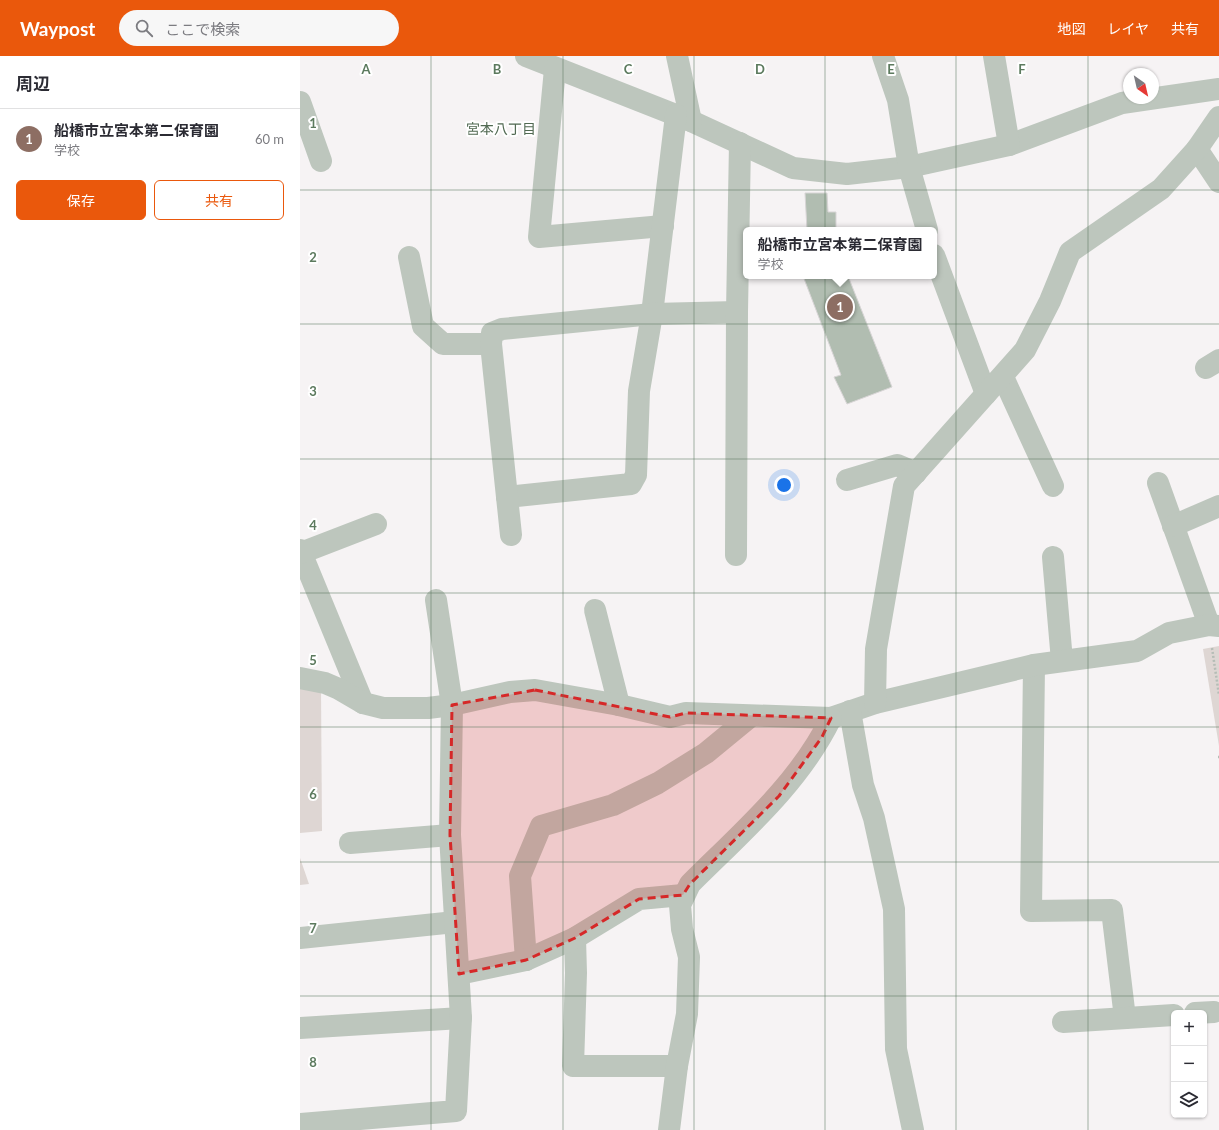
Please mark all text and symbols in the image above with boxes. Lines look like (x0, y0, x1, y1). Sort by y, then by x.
search box (119, 10, 399, 46)
text: Waypost (20, 17, 95, 40)
icon: search (133, 17, 155, 39)
text: ここで検索 (165, 20, 240, 38)
text: 地図 (1057, 20, 1085, 37)
text: レイヤ (1107, 20, 1149, 37)
text: 共有 (1171, 20, 1199, 37)
text: A (360, 61, 371, 77)
text: B (493, 61, 502, 77)
text: C (624, 61, 633, 77)
text: D (755, 61, 765, 77)
text: E (887, 61, 895, 77)
text: F (1018, 61, 1026, 77)
north arrow (1123, 68, 1159, 104)
text: 周辺 (16, 73, 50, 94)
text: 1 (309, 115, 317, 131)
district label: 宮本八丁目 (466, 120, 536, 137)
text: 船橋市立宮本第二保育園 (54, 121, 219, 139)
text: 1 (25, 131, 33, 147)
text: 60 m (255, 131, 284, 147)
text: 学校 (54, 142, 80, 158)
button: 保存 (16, 180, 146, 220)
button: 共有 (154, 180, 284, 220)
popup (743, 227, 937, 279)
text: 船橋市立宮本第二保育園 (757, 235, 923, 253)
text: 2 (309, 249, 317, 265)
text: 学校 (757, 256, 784, 272)
pin: 1 (827, 292, 853, 322)
text: 3 (309, 383, 317, 399)
your location (774, 475, 794, 495)
text: 4 (309, 517, 317, 533)
text: 5 (309, 652, 317, 668)
text: 6 (309, 786, 317, 802)
text: 7 (309, 920, 317, 936)
map controls (1171, 1010, 1207, 1118)
button: + (1171, 1010, 1207, 1046)
button: − (1171, 1046, 1207, 1082)
text: 8 (309, 1054, 317, 1070)
button: layers (1171, 1082, 1207, 1118)

